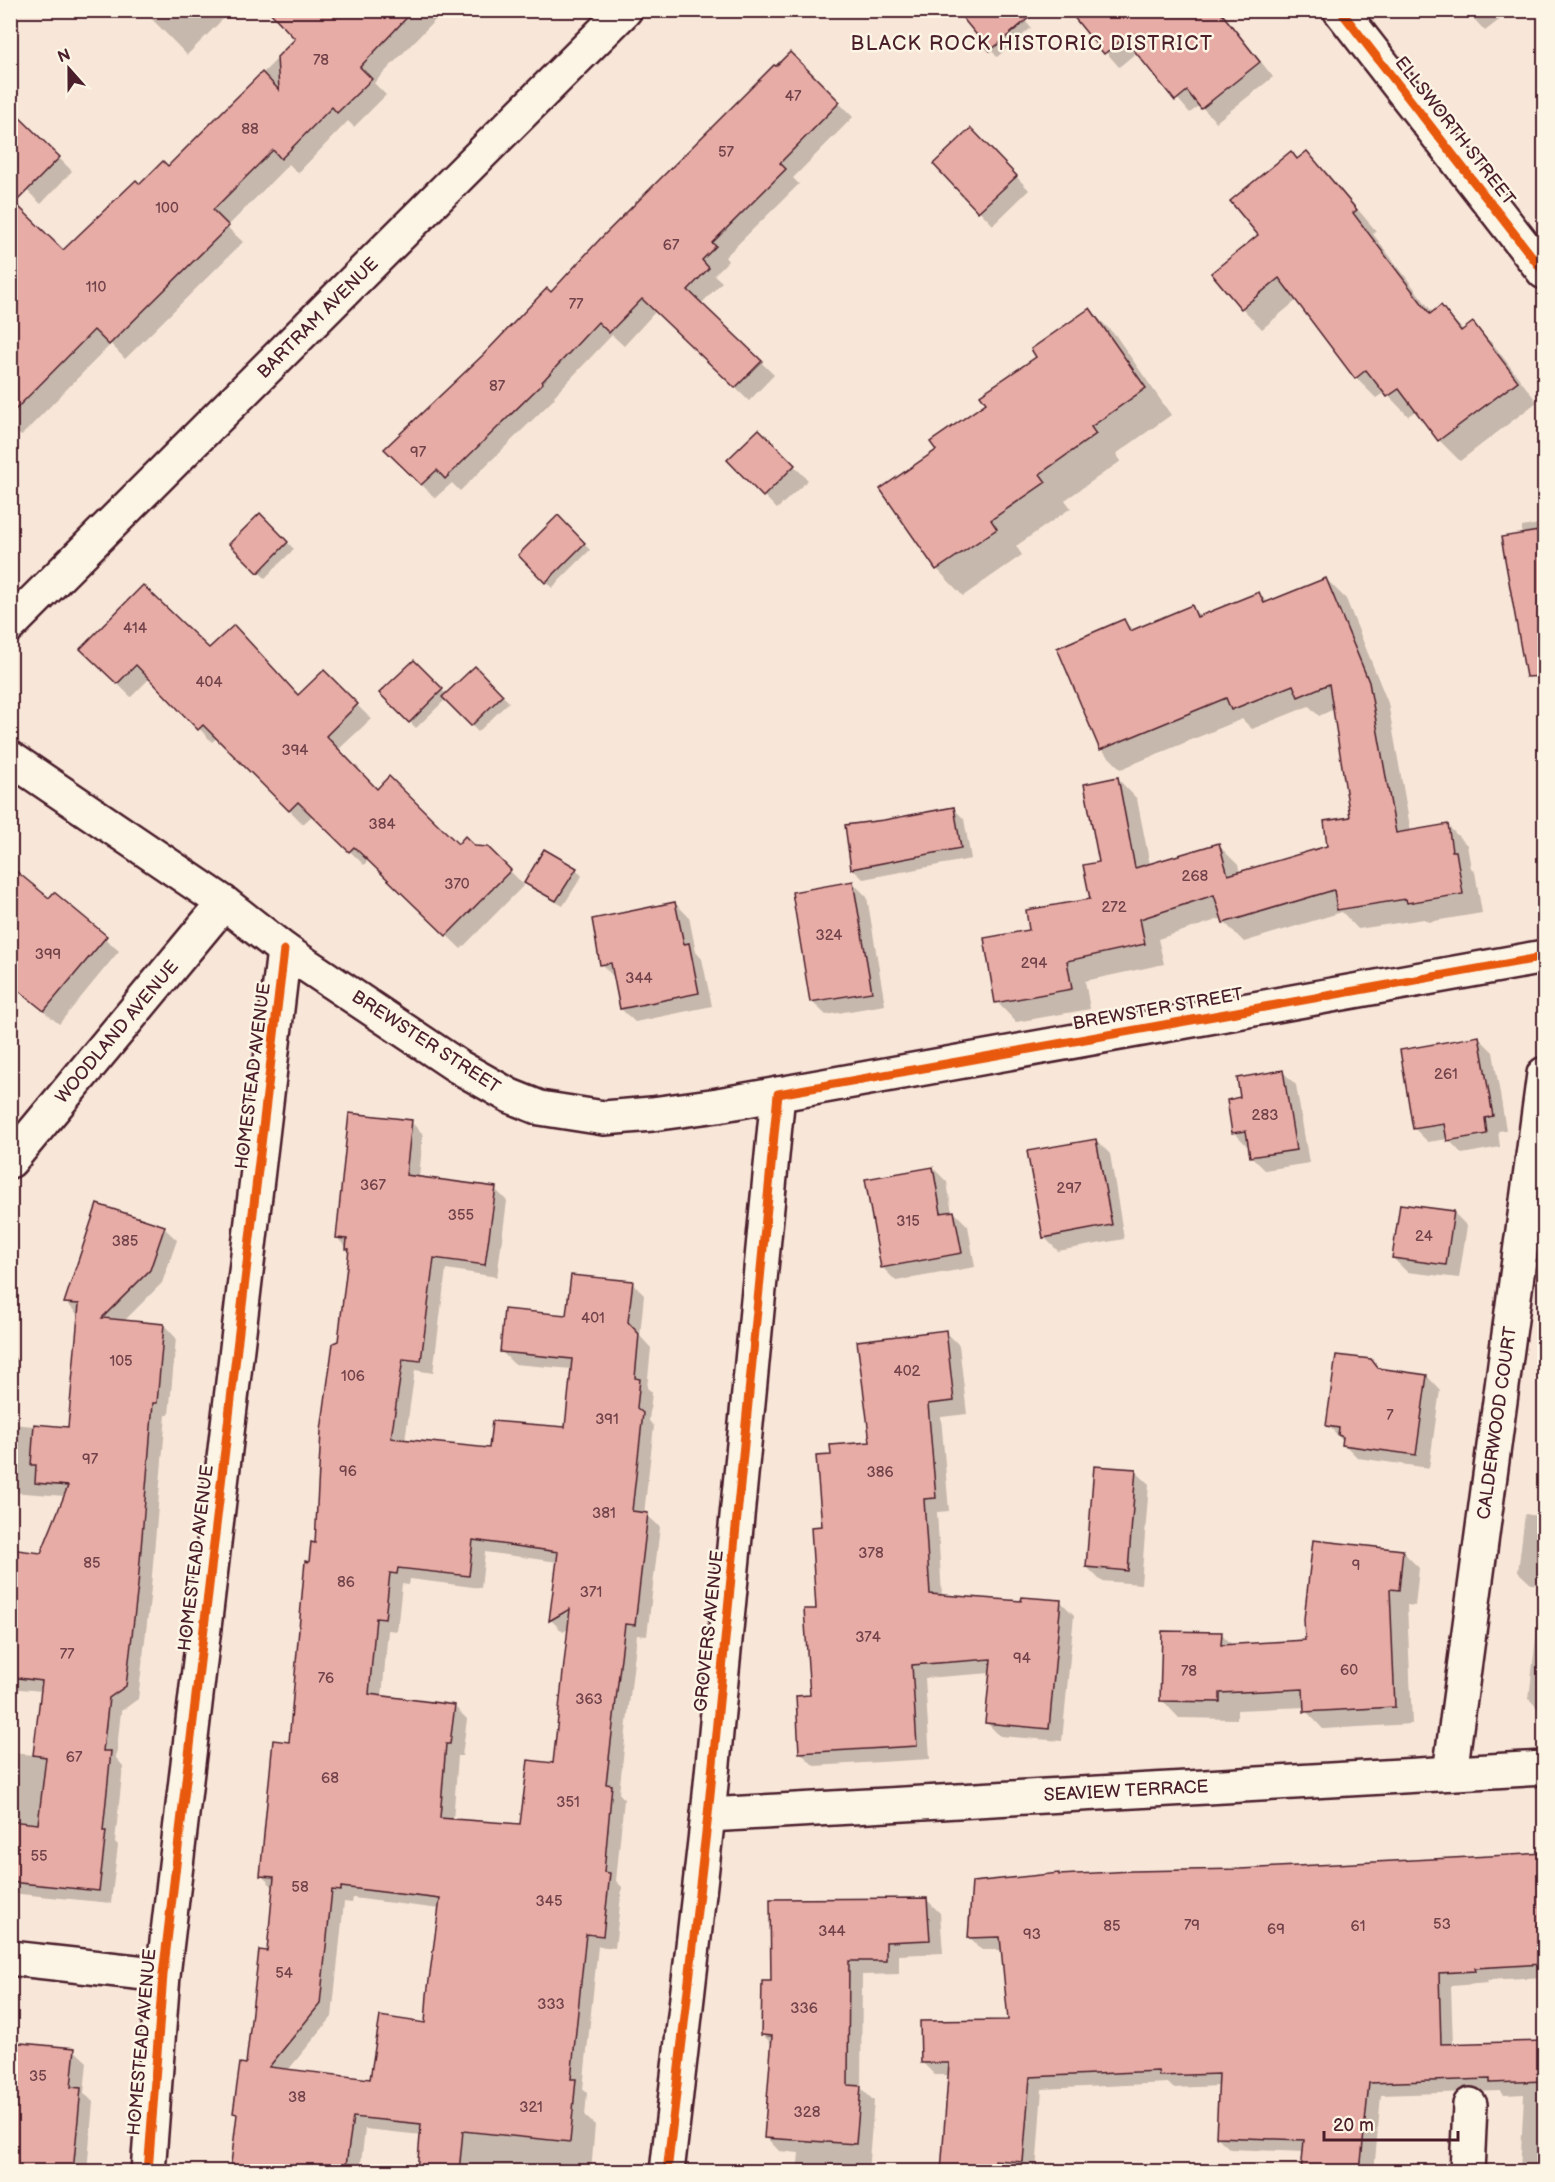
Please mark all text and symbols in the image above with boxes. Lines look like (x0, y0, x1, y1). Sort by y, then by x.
district label: BLACK ROCK HISTORIC DISTRICT (851, 32, 1213, 56)
north arrow (39, 39, 99, 99)
text: N (55, 45, 73, 67)
house number: 78 (313, 51, 329, 70)
street label: ELLSWORTH STREET (1390, 53, 1520, 210)
house number: 47 (785, 87, 802, 106)
house number: 88 (241, 120, 259, 139)
house number: 57 (718, 143, 735, 162)
house number: 100 (155, 199, 179, 218)
house number: 67 (663, 236, 680, 255)
street label: BARTRAM AVENUE (253, 253, 383, 383)
house number: 110 (86, 278, 106, 297)
house number: 77 (569, 295, 584, 314)
house number: 87 (489, 377, 506, 396)
house number: 97 (410, 443, 427, 462)
house number: 414 (123, 619, 147, 638)
house number: 404 (195, 673, 223, 692)
house number: 394 (281, 741, 309, 760)
house number: 384 (368, 815, 396, 834)
house number: 268 (1182, 867, 1209, 886)
house number: 370 (444, 875, 470, 894)
house number: 272 (1101, 898, 1127, 917)
house number: 324 (815, 926, 843, 945)
house number: 399 (35, 945, 61, 964)
house number: 294 (1021, 954, 1047, 973)
street label: WOODLAND AVENUE (51, 956, 183, 1108)
house number: 344 (625, 969, 653, 988)
street label: HOMESTEAD AVENUE (231, 982, 275, 1170)
street label: BREWSTER STREET (1071, 984, 1245, 1034)
street label: BREWSTER STREET (348, 986, 504, 1098)
house number: 261 (1434, 1065, 1458, 1084)
house number: 283 (1252, 1106, 1278, 1125)
house number: 367 (360, 1176, 387, 1195)
house number: 297 (1057, 1179, 1082, 1198)
house number: 355 (448, 1206, 474, 1225)
house number: 315 (896, 1212, 920, 1231)
house number: 24 (1415, 1227, 1433, 1246)
house number: 385 (112, 1232, 138, 1251)
house number: 401 (581, 1309, 605, 1328)
street label: CALDERWOOD COURT (1473, 1325, 1521, 1521)
house number: 105 (109, 1352, 133, 1371)
house number: 402 (894, 1362, 921, 1381)
house number: 106 (341, 1367, 365, 1386)
house number: 7 (1386, 1406, 1394, 1425)
house number: 391 (595, 1410, 619, 1429)
house number: 97 (82, 1450, 99, 1469)
house number: 96 (339, 1462, 357, 1481)
house number: 386 (866, 1463, 894, 1482)
street label: HOMESTEAD AVENUE (174, 1464, 218, 1652)
house number: 381 (592, 1504, 616, 1523)
house number: 378 (858, 1544, 884, 1563)
street label: GROVERS AVENUE (690, 1549, 728, 1713)
house number: 85 (83, 1554, 101, 1573)
house number: 9 (1352, 1556, 1360, 1575)
house number: 86 (337, 1573, 355, 1592)
house number: 371 (580, 1583, 602, 1602)
house number: 374 (855, 1628, 881, 1647)
house number: 77 (60, 1645, 75, 1664)
house number: 94 (1013, 1649, 1031, 1668)
house number: 60 (1340, 1661, 1358, 1680)
house number: 78 (1181, 1662, 1197, 1681)
house number: 76 (318, 1669, 334, 1688)
house number: 363 (575, 1690, 603, 1709)
house number: 67 (66, 1748, 83, 1767)
house number: 68 (321, 1769, 339, 1788)
street label: SEAVIEW TERRACE (1043, 1776, 1209, 1806)
house number: 351 (556, 1793, 580, 1812)
house number: 55 (30, 1847, 48, 1866)
house number: 58 (291, 1878, 309, 1897)
house number: 345 (536, 1892, 562, 1911)
house number: 53 (1433, 1915, 1451, 1934)
house number: 79 (1184, 1916, 1200, 1935)
house number: 85 (1103, 1917, 1121, 1936)
house number: 61 (1351, 1917, 1365, 1936)
house number: 69 (1267, 1920, 1285, 1939)
house number: 344 (818, 1922, 846, 1941)
house number: 93 (1023, 1925, 1041, 1944)
street label: HOMESTEAD AVENUE (123, 1948, 161, 2136)
house number: 54 (275, 1964, 293, 1983)
house number: 333 (537, 1995, 565, 2014)
house number: 336 (790, 1999, 818, 2018)
house number: 35 (29, 2067, 47, 2086)
house number: 38 (288, 2088, 306, 2107)
house number: 321 (519, 2098, 543, 2117)
house number: 328 (794, 2103, 821, 2122)
scale bar (1324, 2104, 1458, 2142)
text: 20 m (1333, 2115, 1374, 2136)

